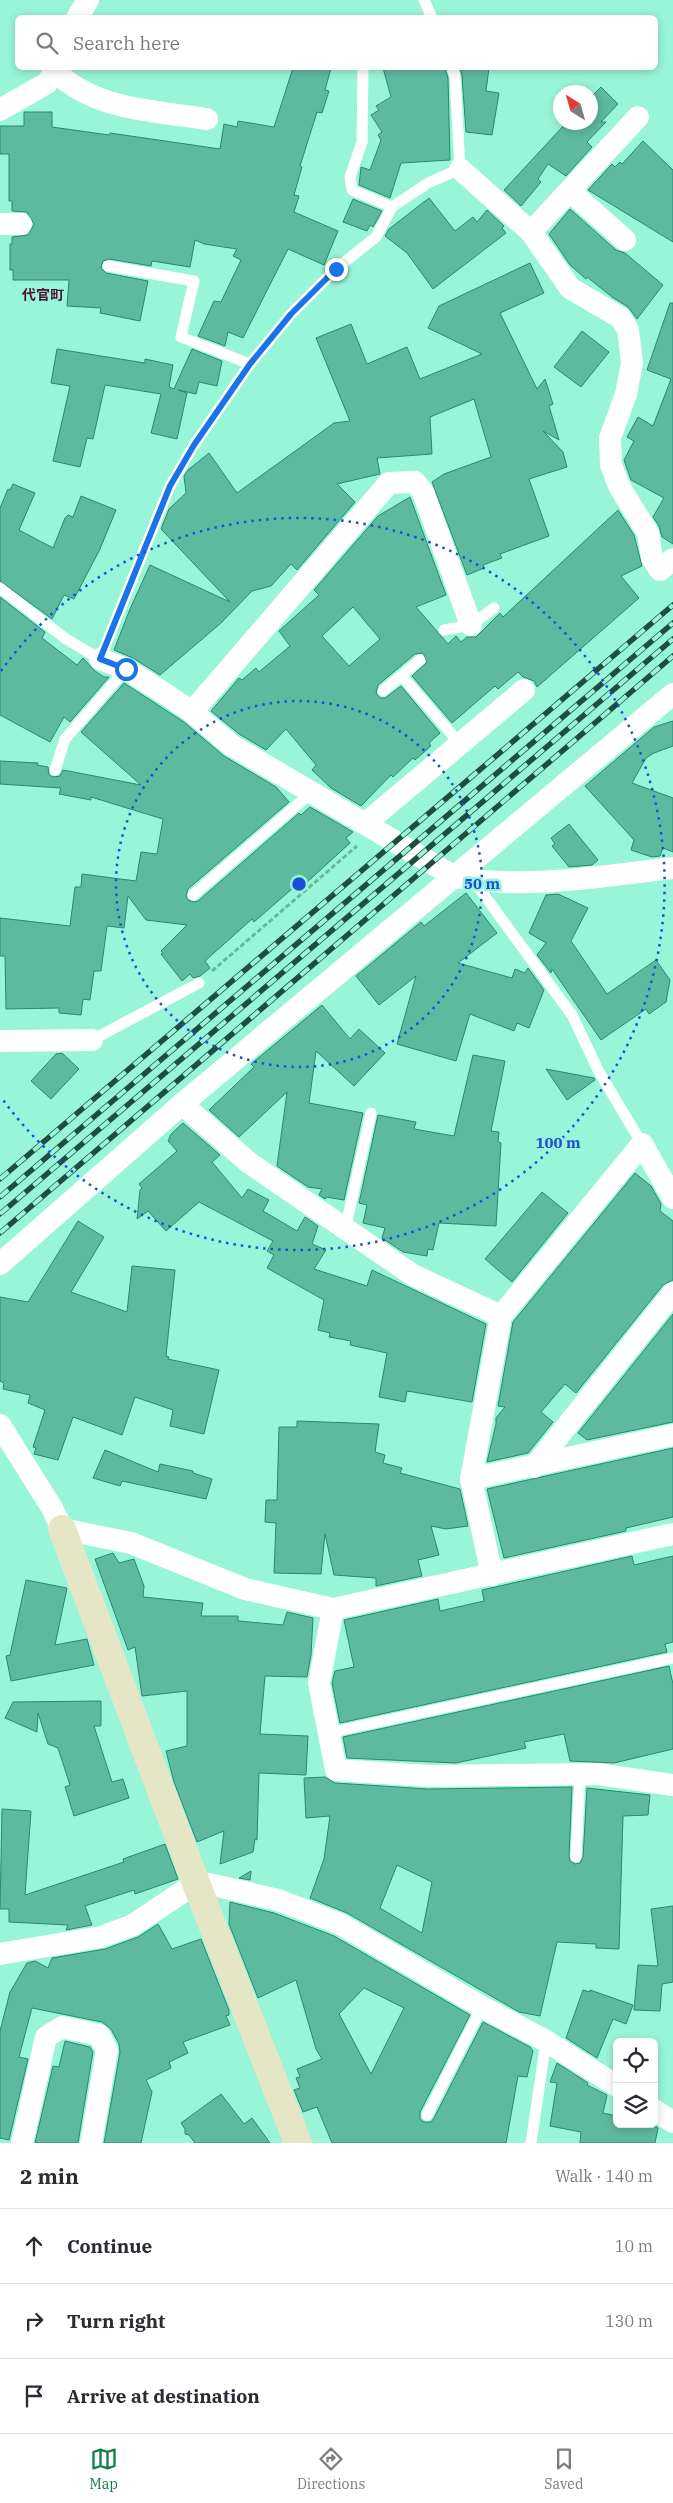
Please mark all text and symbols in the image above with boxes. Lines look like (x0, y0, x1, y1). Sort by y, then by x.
search box (15, 15, 658, 70)
icon: search (33, 29, 61, 57)
text: Search here (73, 31, 180, 55)
north arrow (553, 85, 598, 130)
route end (325, 258, 348, 281)
district label: 代官町 (21, 286, 64, 304)
route start (115, 658, 138, 681)
text: 50 m (464, 874, 500, 893)
centre of rings (290, 875, 308, 893)
text: 100 m (535, 1133, 581, 1152)
map controls (613, 2038, 658, 2128)
button: locate (613, 2038, 658, 2083)
button: layers (613, 2083, 658, 2128)
text: 2 min (20, 2162, 79, 2190)
text: Walk · 140 m (555, 2166, 653, 2186)
icon: ahead (20, 2232, 48, 2260)
text: Continue (67, 2234, 152, 2258)
text: 10 m (615, 2236, 653, 2256)
icon: right (20, 2307, 48, 2335)
text: Turn right (67, 2309, 165, 2333)
text: 130 m (605, 2311, 653, 2331)
icon: arrive (20, 2382, 48, 2410)
text: Arrive at destination (67, 2384, 260, 2408)
tab: Map (90, 2445, 118, 2493)
tab: Directions (297, 2445, 365, 2493)
tab: Saved (544, 2445, 583, 2493)

